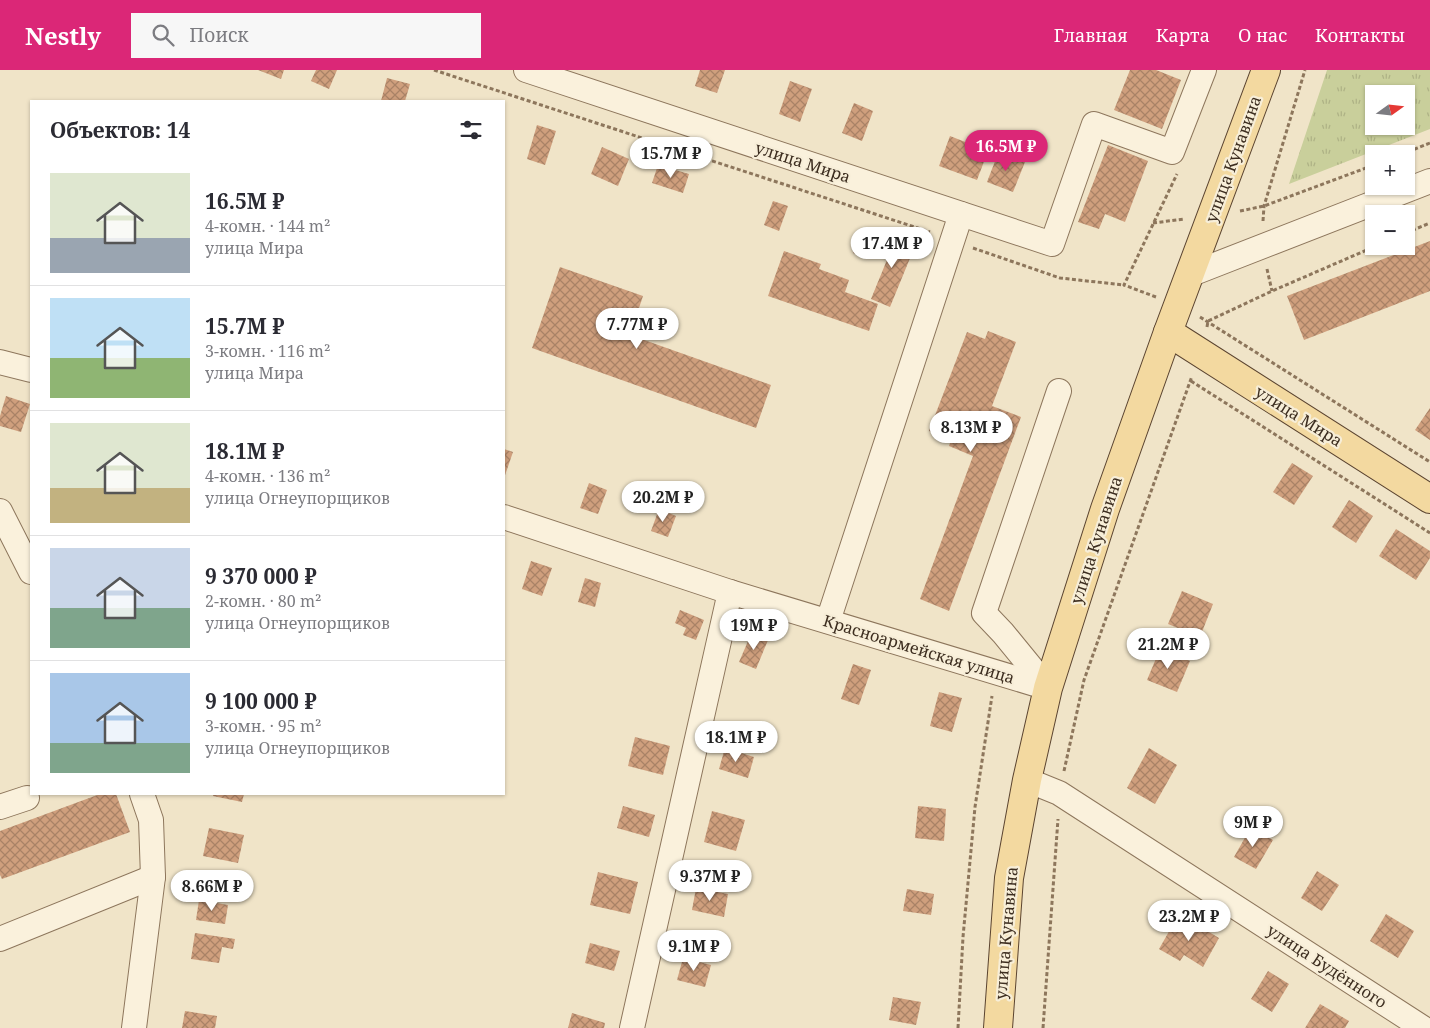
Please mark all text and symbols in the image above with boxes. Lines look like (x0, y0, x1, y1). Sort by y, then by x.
search box (131, 13, 481, 58)
text: Nestly (25, 19, 101, 52)
icon: search (149, 21, 177, 49)
text: Поиск (189, 22, 249, 48)
text: Главная (1054, 23, 1128, 47)
text: Карта (1156, 23, 1210, 47)
text: О нас (1238, 23, 1287, 47)
text: Контакты (1315, 23, 1405, 47)
north arrow (1365, 85, 1415, 135)
map controls (1365, 85, 1415, 255)
street label: улица Кунавина (1200, 93, 1266, 225)
text: Объектов: 14 (50, 116, 190, 144)
icon: filters (457, 116, 485, 144)
pin: 16.5M ₽ (960, 129, 1052, 172)
text: 16.5M ₽ (976, 135, 1036, 157)
pin: 15.7M ₽ (625, 136, 717, 179)
street label: улица Мира (753, 136, 853, 188)
text: 15.7M ₽ (641, 142, 701, 164)
button: + (1365, 145, 1415, 195)
text: 16.5M ₽ (205, 187, 285, 215)
icon: home (90, 193, 150, 253)
button: − (1365, 205, 1415, 255)
text: 4-комн. · 144 m² (205, 215, 330, 237)
pin: 17.4M ₽ (846, 226, 938, 269)
text: 17.4M ₽ (862, 232, 922, 254)
text: улица Мира (205, 237, 304, 259)
pin: 7.77M ₽ (591, 308, 683, 350)
text: 15.7M ₽ (205, 312, 285, 340)
text: 7.77M ₽ (607, 313, 667, 335)
icon: home (90, 318, 150, 378)
text: 3-комн. · 116 m² (205, 340, 330, 362)
text: улица Мира (205, 362, 304, 384)
street label: улица Мира (1251, 380, 1347, 452)
pin: 8.13M ₽ (925, 410, 1017, 453)
text: 8.13M ₽ (941, 416, 1001, 438)
text: 18.1M ₽ (205, 437, 285, 465)
icon: home (90, 443, 150, 503)
text: 4-комн. · 136 m² (205, 465, 330, 487)
street label: улица Кунавина (1065, 473, 1127, 607)
pin: 20.2M ₽ (617, 480, 709, 523)
text: 20.2M ₽ (633, 486, 693, 508)
text: улица Огнеупорщиков (205, 487, 390, 509)
text: 9 370 000 ₽ (205, 562, 317, 590)
icon: home (90, 568, 150, 628)
text: 2-комн. · 80 m² (205, 590, 321, 612)
pin: 19M ₽ (719, 608, 789, 651)
street label: Красноармейская улица (820, 609, 1018, 689)
text: улица Огнеупорщиков (205, 612, 390, 634)
text: 19M ₽ (731, 614, 777, 636)
pin: 21.2M ₽ (1122, 628, 1214, 670)
text: 21.2M ₽ (1138, 633, 1198, 655)
text: 9 100 000 ₽ (205, 687, 317, 715)
icon: home (90, 693, 150, 753)
text: 3-комн. · 95 m² (205, 715, 321, 737)
pin: 18.1M ₽ (690, 720, 782, 763)
text: 18.1M ₽ (706, 726, 766, 748)
text: улица Огнеупорщиков (205, 737, 390, 759)
pin: 9M ₽ (1223, 806, 1283, 848)
text: 9M ₽ (1234, 811, 1272, 833)
pin: 9.37M ₽ (664, 860, 756, 902)
text: 9.37M ₽ (680, 865, 740, 887)
street label: улица Кунавина (989, 866, 1023, 1000)
pin: 8.66M ₽ (166, 870, 258, 912)
text: 8.66M ₽ (182, 875, 242, 897)
pin: 23.2M ₽ (1143, 900, 1235, 942)
text: 23.2M ₽ (1159, 905, 1219, 927)
street label: улица Будённого (1263, 919, 1391, 1013)
pin: 9.1M ₽ (653, 930, 735, 972)
text: 9.1M ₽ (668, 935, 720, 957)

